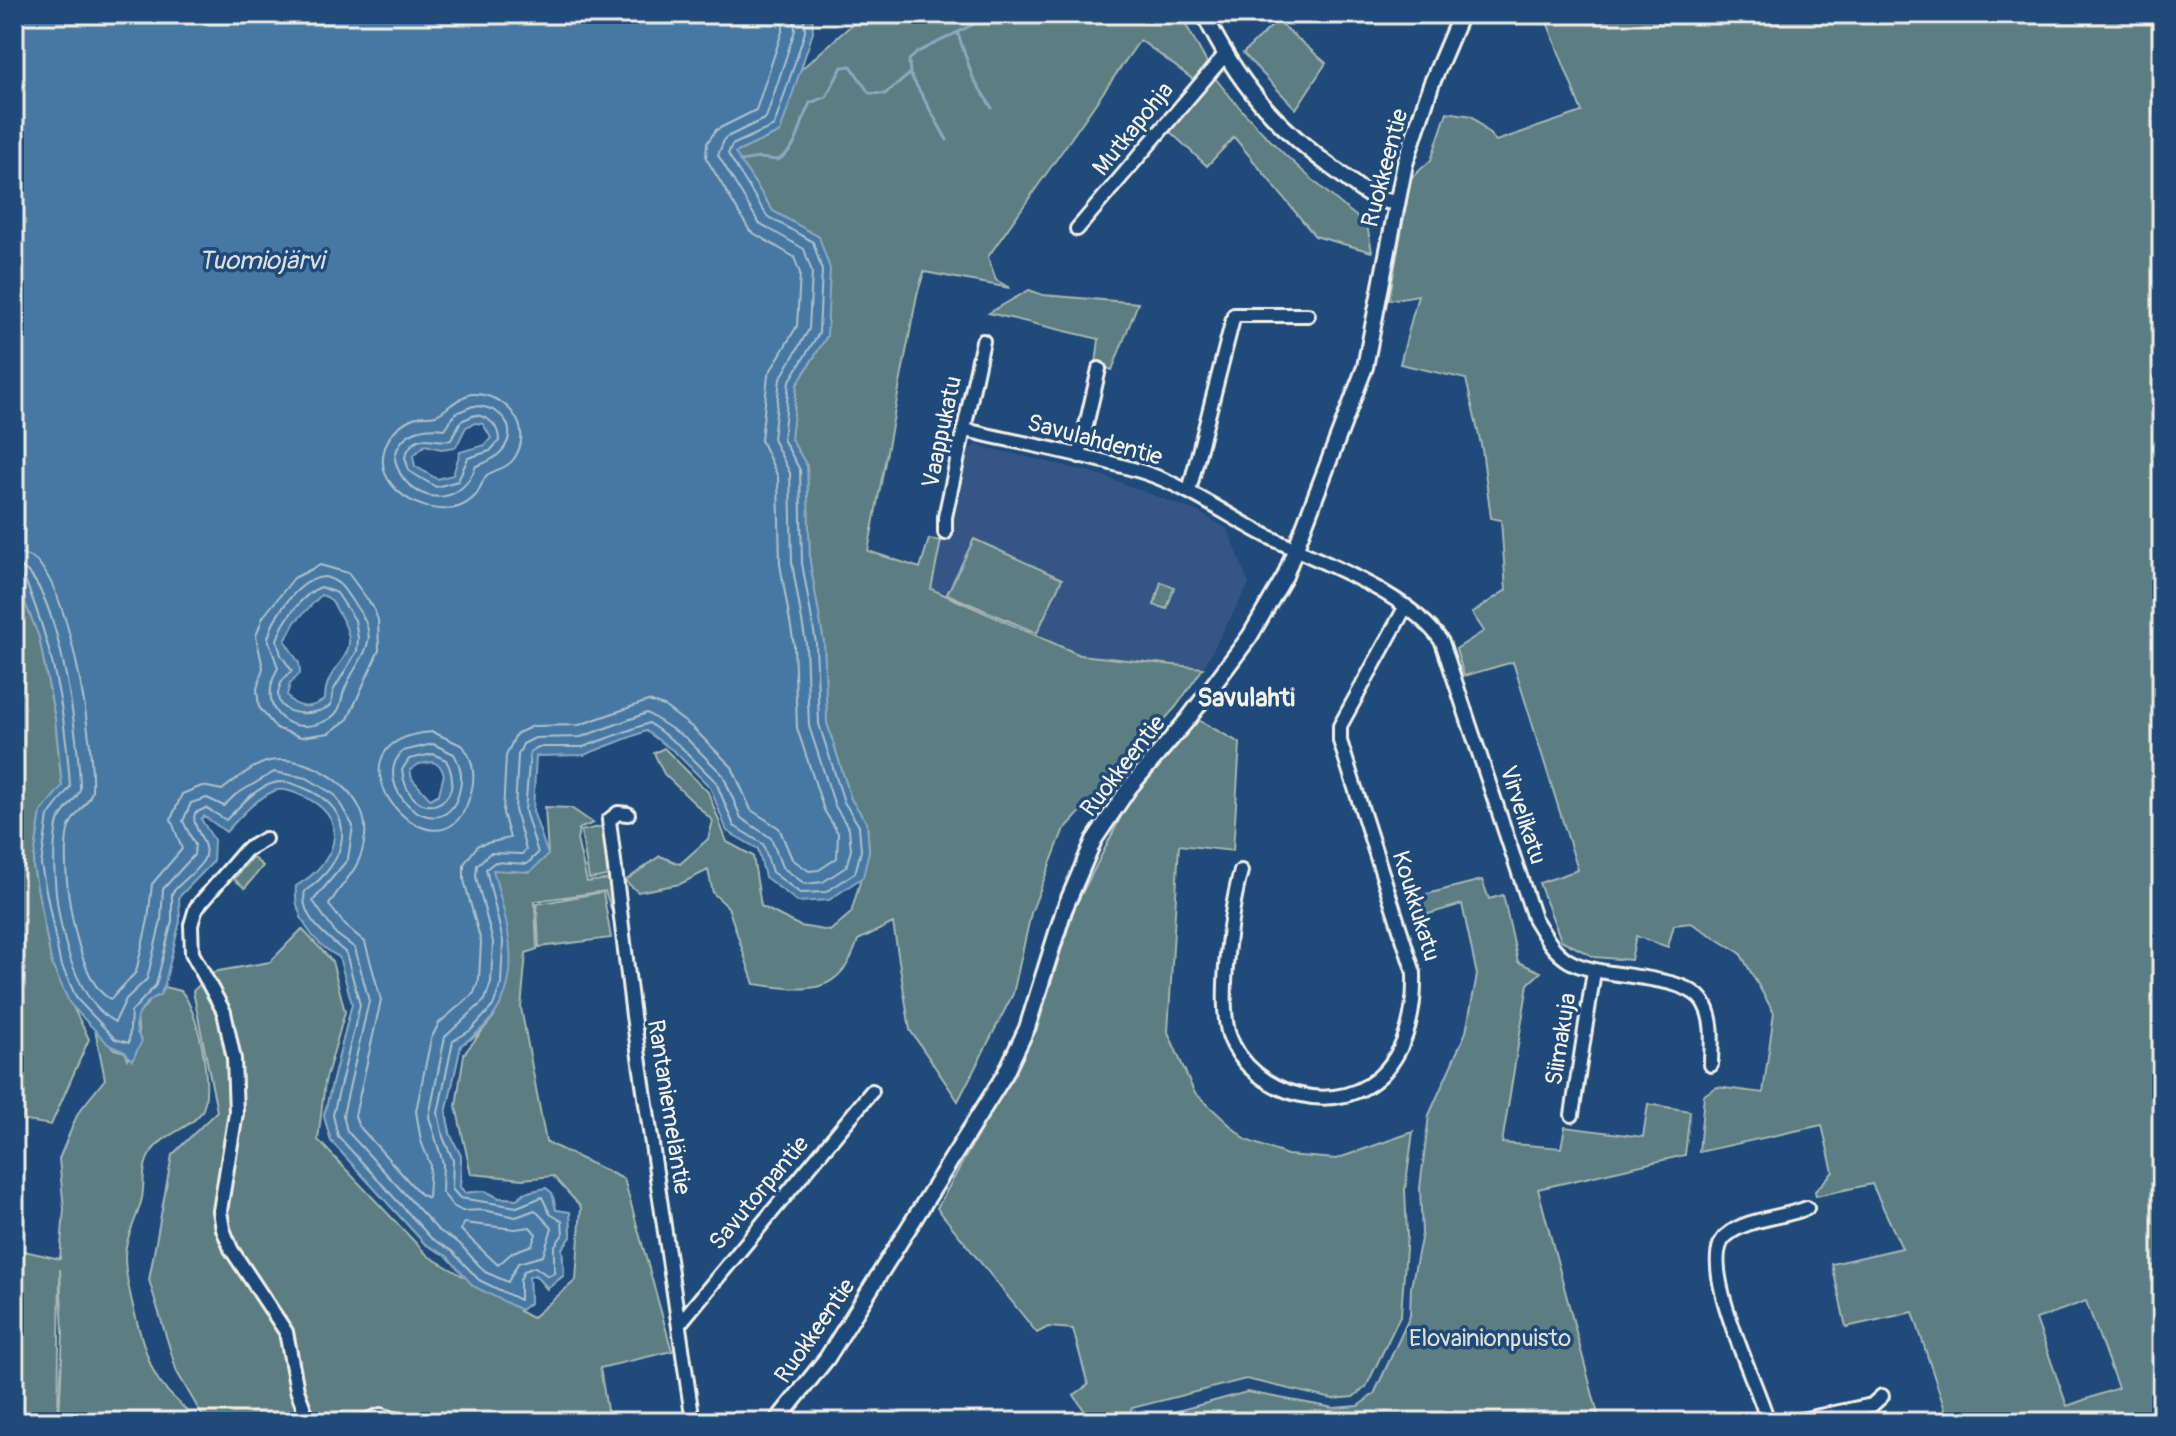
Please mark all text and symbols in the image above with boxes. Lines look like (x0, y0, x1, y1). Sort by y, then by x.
street label: Mutkapohja (1086, 76, 1180, 182)
street label: Ruokkeentie (1355, 106, 1415, 230)
water label: Tuomiojärvi (198, 245, 328, 277)
street label: Vaappukatu (916, 373, 968, 491)
street label: Savulahdentie (1024, 408, 1166, 472)
district label: Savulahti (1197, 682, 1295, 714)
street label: Ruokkeentie (1074, 709, 1172, 823)
street label: Virvelikatu (1493, 762, 1553, 868)
street label: Koukkukatu (1386, 847, 1446, 965)
street label: Siimakuja (1539, 991, 1583, 1087)
street label: Rantaniemeläntie (641, 1017, 697, 1197)
street label: Savutorpantie (703, 1130, 815, 1256)
street label: Ruokkeentie (768, 1273, 862, 1389)
park label: Elovainionpuisto (1409, 1324, 1571, 1353)

